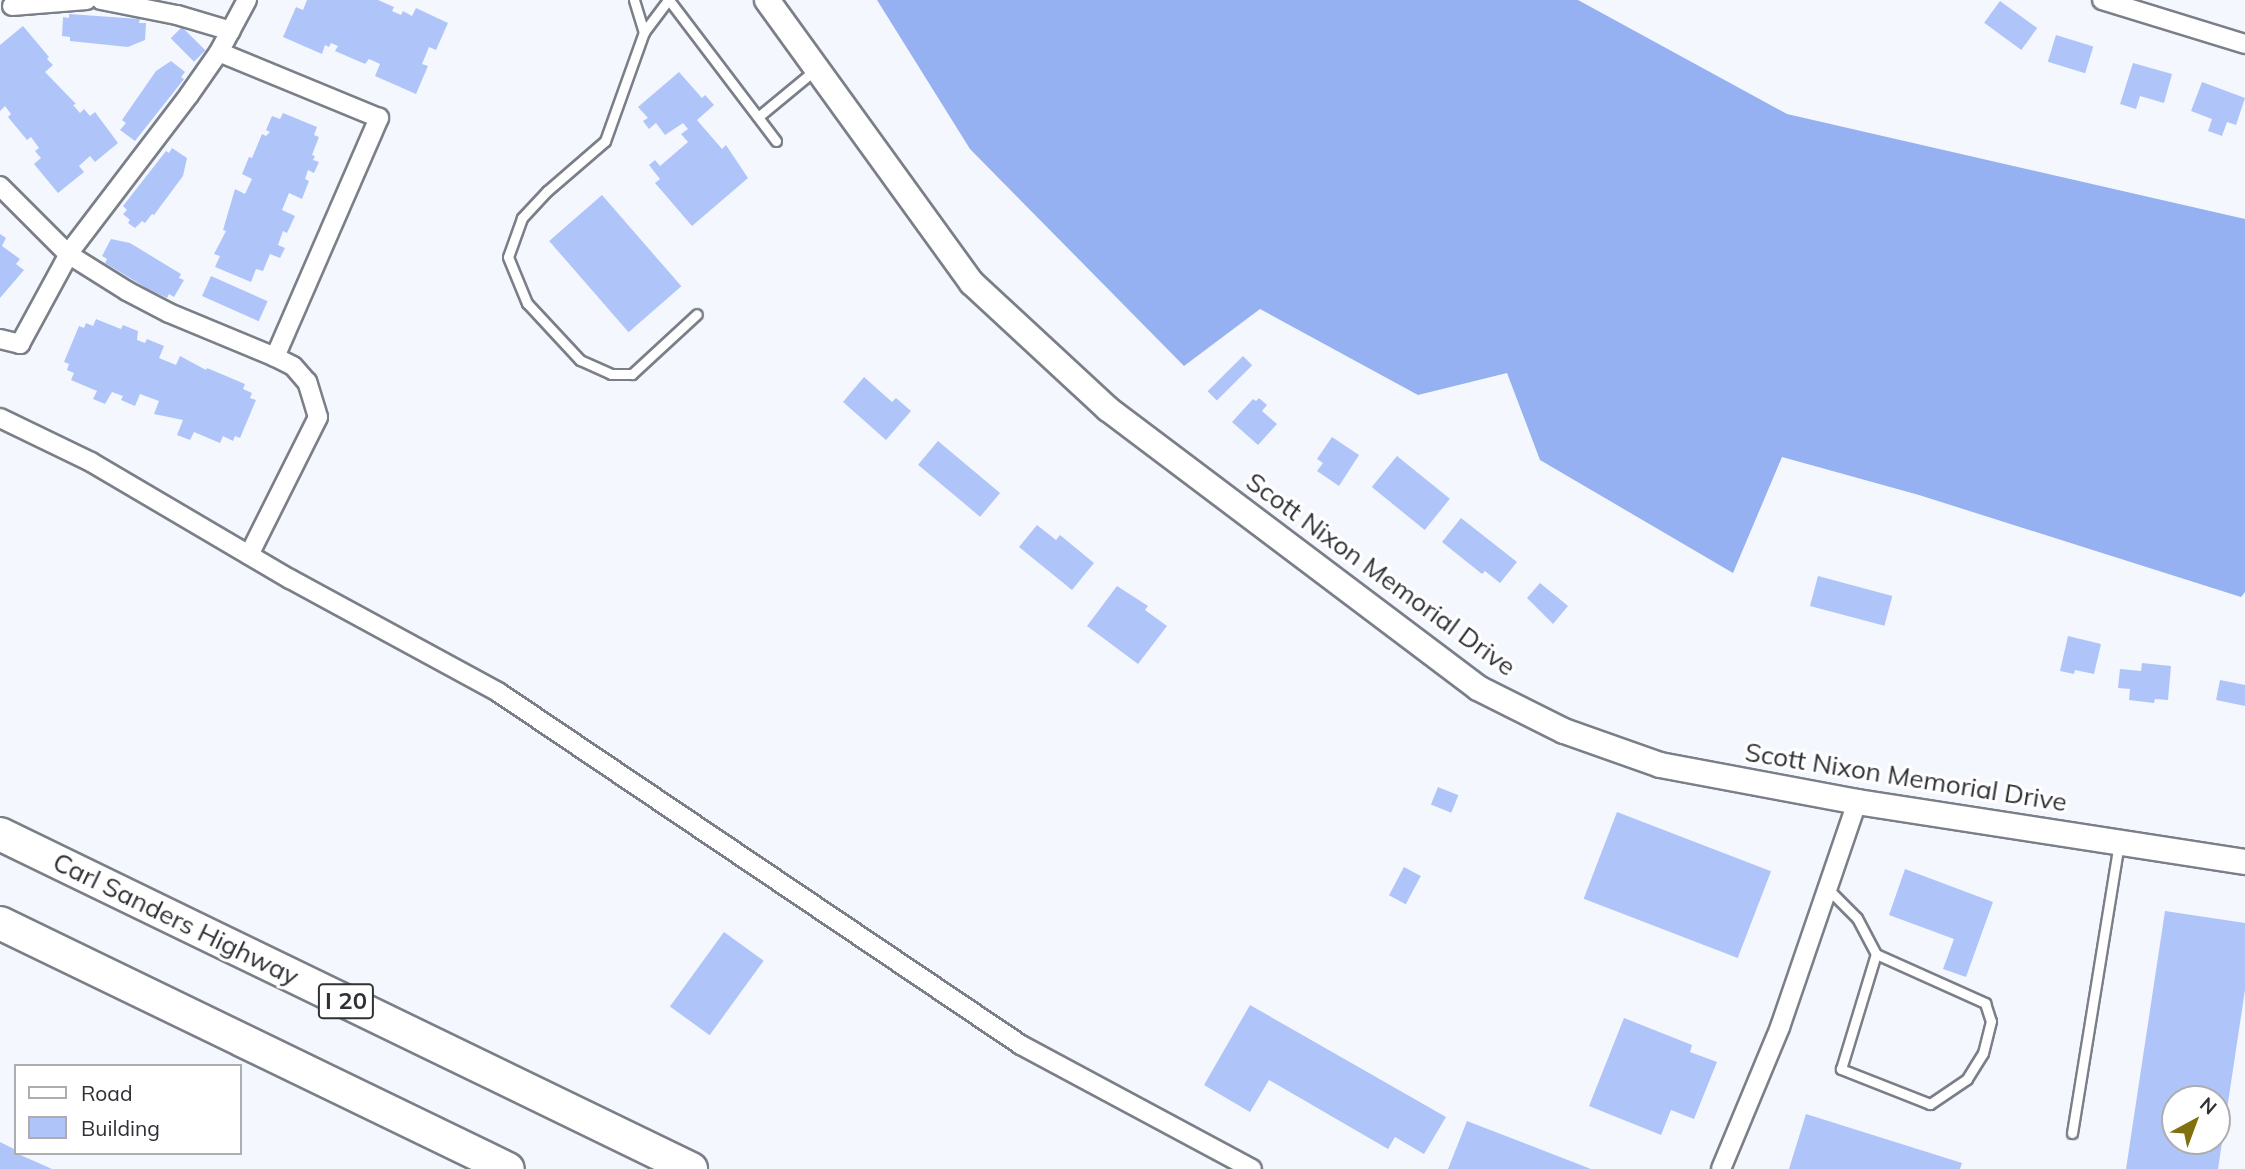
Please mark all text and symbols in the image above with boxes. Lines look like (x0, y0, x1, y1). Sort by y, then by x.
street label: Scott Nixon Memorial Drive (1240, 466, 1522, 682)
street label: Scott Nixon Memorial Drive (1743, 736, 2069, 818)
street label: Carl Sanders Highway (48, 846, 304, 992)
road number: I 20 (316, 981, 376, 1021)
legend (14, 1064, 242, 1155)
text: Road (81, 1080, 132, 1106)
north arrow (2161, 1085, 2231, 1155)
text: N (2195, 1092, 2222, 1119)
text: Building (81, 1115, 160, 1141)

